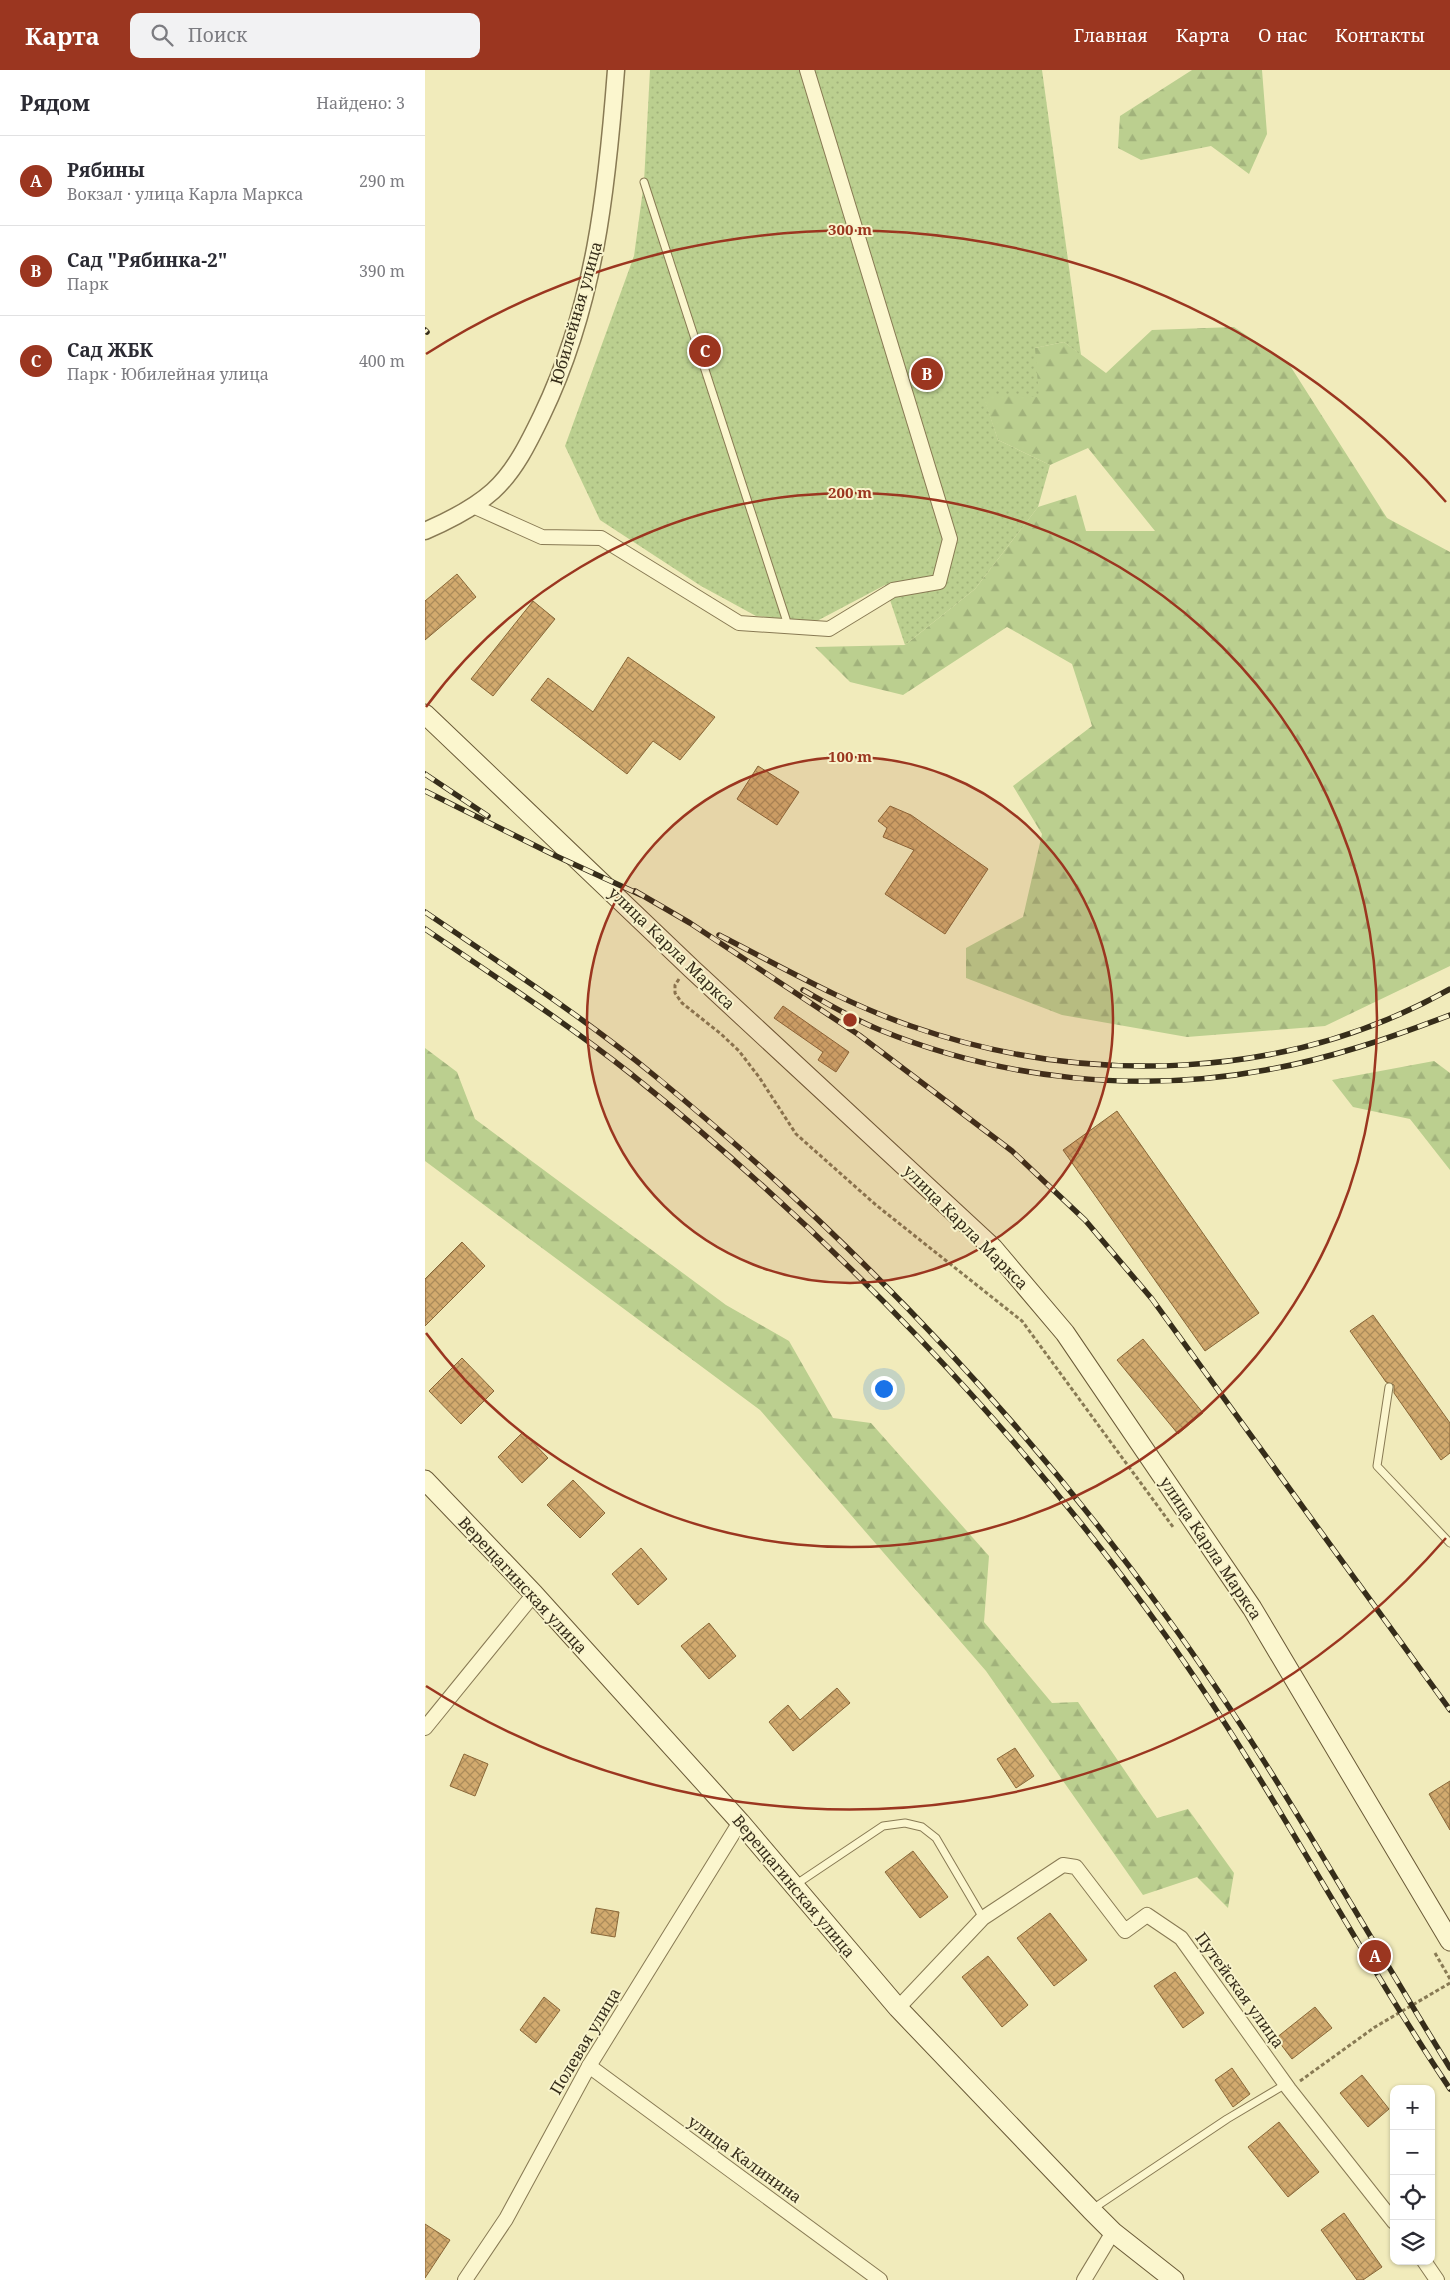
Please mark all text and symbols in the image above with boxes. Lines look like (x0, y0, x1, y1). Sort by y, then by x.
search box (130, 13, 480, 58)
text: Карта (25, 19, 100, 52)
icon: search (148, 21, 176, 49)
text: Поиск (188, 22, 247, 48)
text: Главная (1074, 23, 1148, 47)
text: Карта (1176, 23, 1230, 47)
text: О нас (1258, 23, 1307, 47)
text: Контакты (1335, 23, 1425, 47)
text: Рядом (20, 89, 90, 117)
text: Найдено: 3 (316, 92, 405, 114)
text: Рябины (67, 157, 145, 183)
text: A (30, 170, 42, 192)
text: 290 m (359, 170, 405, 192)
text: Вокзал · улица Карла Маркса (67, 183, 303, 205)
text: 300 m (828, 219, 872, 239)
street label: Юбилейная улица (545, 239, 607, 387)
text: Сад "Рябинка-2" (67, 247, 228, 273)
text: B (31, 260, 41, 282)
text: 390 m (359, 260, 405, 282)
text: Парк (67, 273, 108, 295)
pin: C (689, 332, 721, 370)
text: Сад ЖБК (67, 337, 153, 363)
text: C (31, 350, 41, 372)
text: 400 m (359, 350, 405, 372)
pin: B (911, 355, 943, 393)
text: Парк · Юбилейная улица (67, 363, 269, 385)
text: 200 m (828, 482, 872, 502)
text: 100 m (828, 746, 872, 766)
street label: улица Карла Маркса (604, 882, 740, 1014)
centre of rings (841, 1011, 859, 1029)
street label: улица Карла Маркса (899, 1160, 1033, 1294)
your location (871, 1376, 897, 1402)
street label: улица Карла Маркса (1155, 1472, 1267, 1624)
street label: Верещагинская улица (453, 1512, 593, 1658)
street label: Верещагинская улица (728, 1810, 860, 1962)
street label: Путейская улица (1190, 1927, 1290, 2053)
pin: A (1359, 1937, 1391, 1975)
street label: Полевая улица (544, 1984, 626, 2098)
map controls (1390, 2085, 1435, 2265)
button: + (1390, 2085, 1435, 2130)
street label: улица Калинина (684, 2110, 806, 2208)
button: − (1390, 2130, 1435, 2175)
button: locate (1390, 2175, 1435, 2220)
button: layers (1390, 2220, 1435, 2265)

